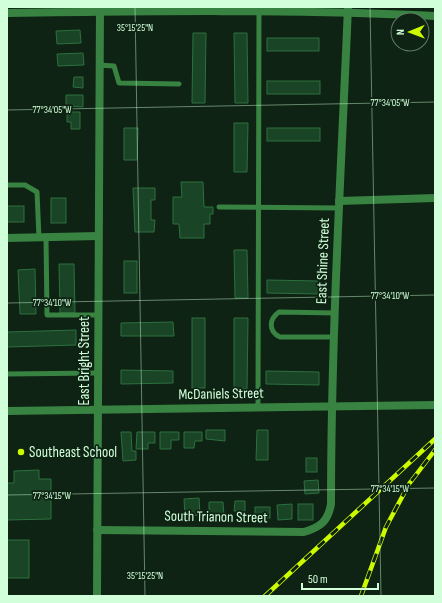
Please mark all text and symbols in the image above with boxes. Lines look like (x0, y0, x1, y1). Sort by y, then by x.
north arrow (390, 12, 430, 52)
text: 35°15'25"N (117, 22, 153, 34)
text: N (394, 29, 407, 35)
text: 77°34'05"W (370, 97, 410, 109)
text: 77°34'05"W (32, 104, 72, 116)
street label: East Shine Street (312, 217, 334, 304)
text: 77°34'10"W (371, 290, 410, 302)
text: 77°34'10"W (33, 297, 72, 309)
street label: East Bright Street (75, 316, 94, 405)
street label: McDaniels Street (178, 384, 264, 404)
place label: Southeast School (29, 443, 117, 462)
marker: Southeast School (16, 447, 26, 457)
text: 77°34'15"W (371, 483, 410, 495)
text: 77°34'15"W (33, 490, 72, 502)
street label: South Trianon Street (164, 507, 268, 527)
scale bar (302, 565, 378, 591)
text: 35°15'25"N (127, 570, 163, 582)
text: 50 m (308, 572, 328, 587)

